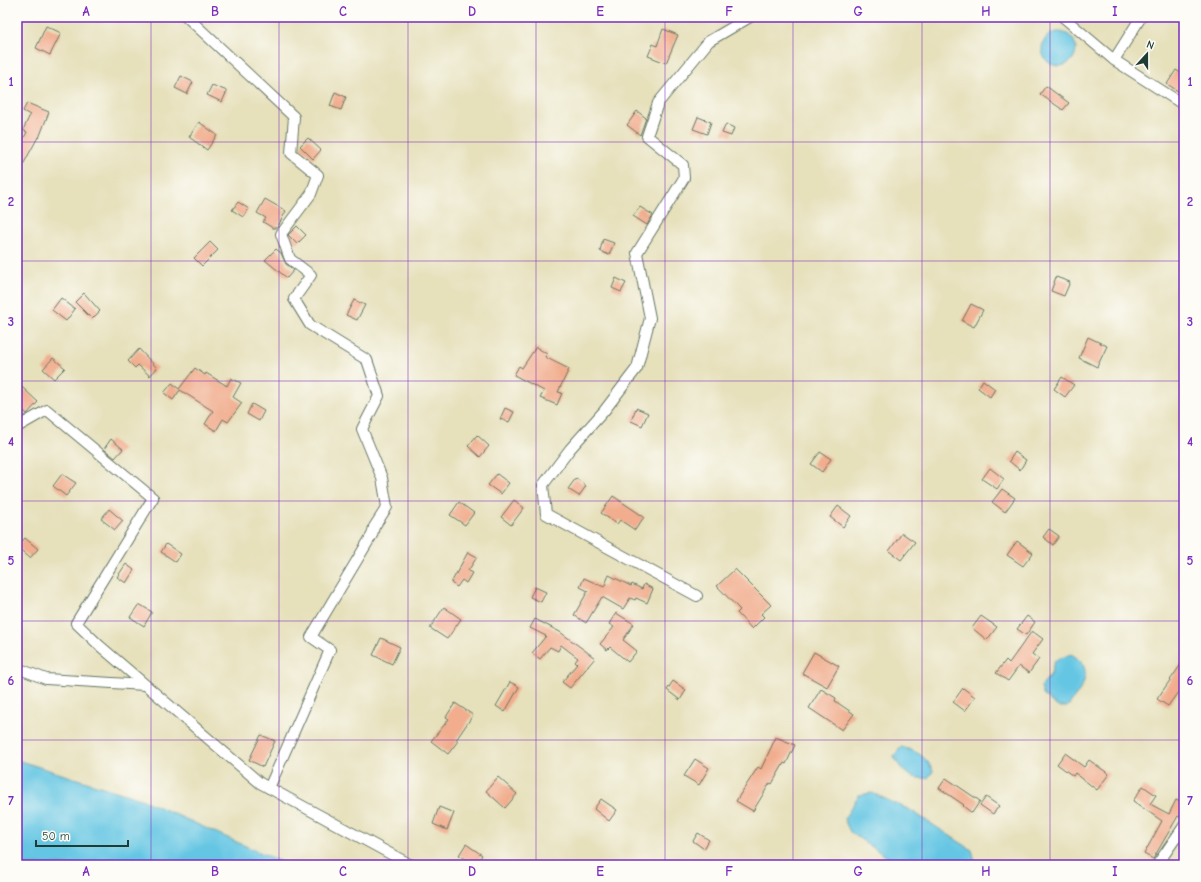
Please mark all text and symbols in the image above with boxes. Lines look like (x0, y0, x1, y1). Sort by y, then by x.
text: A (82, 4, 90, 19)
text: B (211, 4, 219, 19)
text: C (339, 4, 347, 19)
text: D (468, 4, 476, 19)
text: E (596, 4, 604, 19)
text: F (725, 4, 733, 19)
text: G (853, 4, 863, 19)
text: H (981, 4, 991, 19)
text: I (1112, 4, 1118, 19)
north arrow (1127, 34, 1167, 74)
text: N (1145, 38, 1156, 52)
text: 1 (8, 74, 14, 89)
text: 1 (1187, 74, 1193, 89)
text: 2 (8, 194, 14, 209)
text: 2 (1187, 194, 1193, 209)
text: 3 (8, 314, 14, 329)
text: 3 (1187, 314, 1193, 329)
text: 4 (8, 434, 14, 449)
text: 4 (1187, 434, 1193, 449)
text: 5 (8, 553, 15, 568)
text: 5 (1187, 553, 1194, 568)
text: 6 (8, 673, 15, 688)
text: 6 (1187, 673, 1194, 688)
text: 7 (8, 793, 14, 808)
text: 7 (1187, 793, 1193, 808)
scale bar (36, 822, 128, 848)
text: 50 m (42, 829, 70, 843)
text: A (82, 864, 90, 879)
text: B (211, 864, 219, 879)
text: C (339, 864, 347, 879)
text: D (468, 864, 476, 879)
text: E (596, 864, 604, 879)
text: F (725, 864, 733, 879)
text: G (853, 864, 863, 879)
text: H (981, 864, 991, 879)
text: I (1112, 864, 1118, 879)

